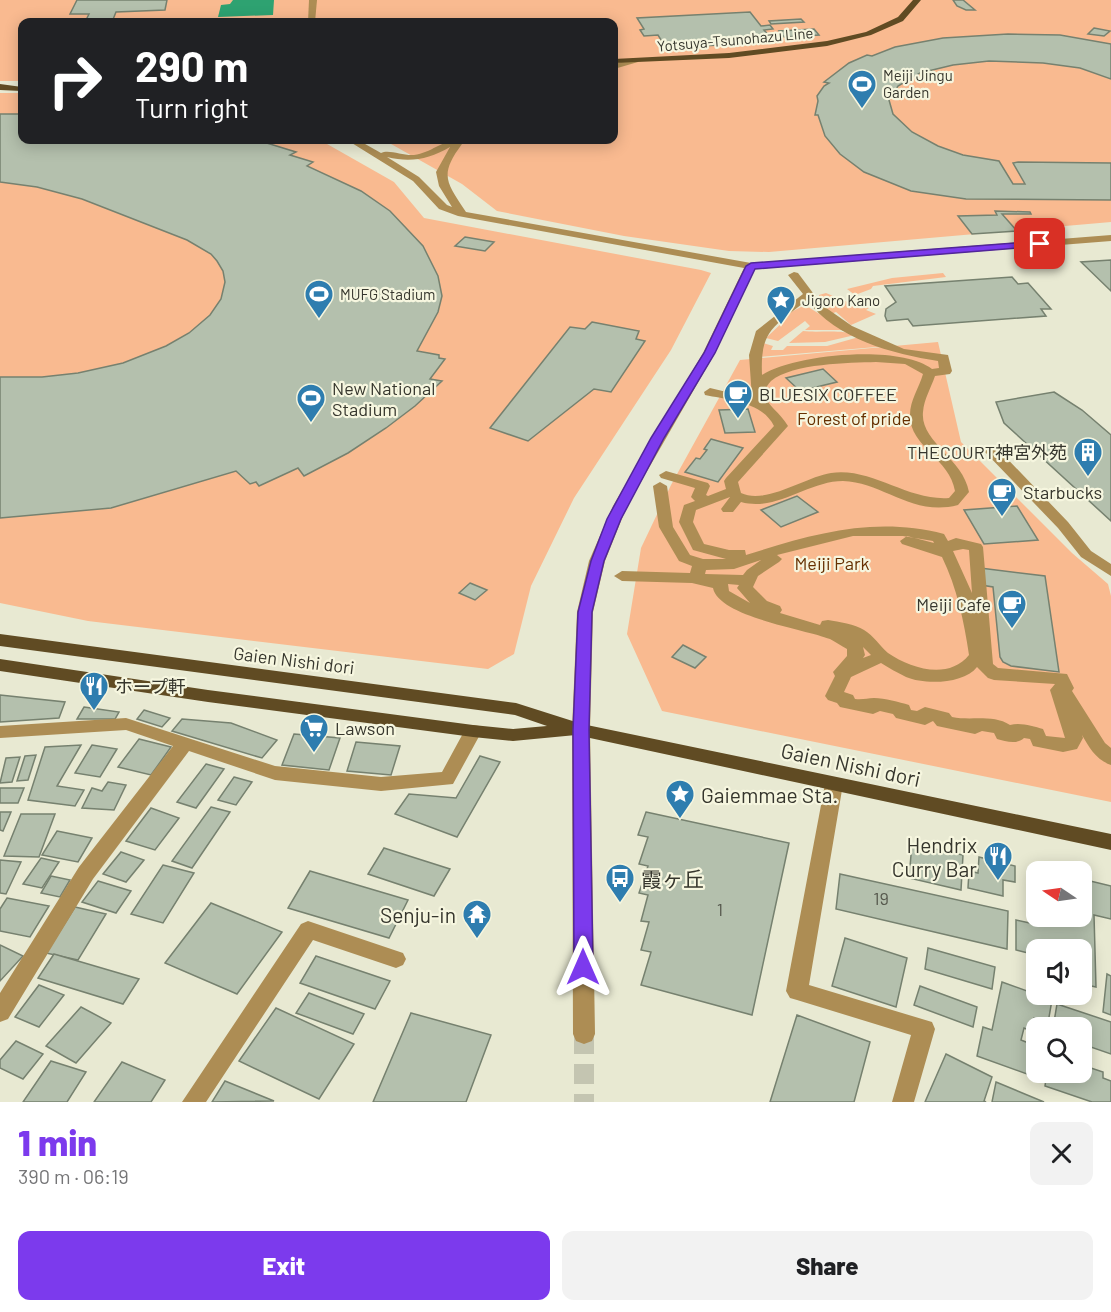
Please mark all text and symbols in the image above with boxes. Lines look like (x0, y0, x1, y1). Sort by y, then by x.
street label: Yotsuya-Tsunohazu Line (656, 23, 814, 55)
text: 290 m (135, 40, 248, 90)
icon: right (36, 42, 114, 120)
place label: Meiji Jingu Garden (883, 66, 953, 101)
sports icon: Meiji Jingu Garden (846, 68, 878, 110)
text: Turn right (135, 91, 249, 123)
pin (1014, 218, 1065, 269)
icon: arrive (1023, 227, 1056, 260)
sports icon: MUFG Stadium (303, 278, 335, 320)
place icon: Jigoro Kano (765, 284, 797, 326)
place label: MUFG Stadium (340, 285, 435, 303)
place label: Jigoro Kano (802, 291, 880, 309)
place label: New National Stadium (332, 377, 435, 420)
cafe icon: BLUESIX COFFEE (722, 378, 754, 420)
sports icon: New National Stadium (295, 382, 327, 424)
place label: BLUESIX COFFEE (759, 383, 897, 405)
park label: Forest of pride (797, 407, 911, 429)
building icon: THECOURT神宮外苑 (1072, 436, 1104, 478)
place label: THECOURT神宮外苑 (907, 441, 1067, 463)
cafe icon: Starbucks (986, 476, 1018, 518)
place label: Starbucks (1023, 481, 1102, 503)
park label: Meiji Park (794, 552, 870, 574)
cafe icon: Meiji Cafe (996, 588, 1028, 630)
place label: Meiji Cafe (916, 593, 991, 615)
street label: Gaien Nishi dori (232, 642, 356, 678)
restaurant icon: ホープ軒 (78, 670, 110, 712)
place label: ホープ軒 (115, 675, 186, 697)
supermarket icon: Lawson (298, 712, 330, 754)
place label: Lawson (335, 717, 395, 739)
street label: Gaien Nishi dori (779, 737, 923, 791)
place icon: Gaiemmae Sta. (664, 778, 696, 820)
place label: Gaiemmae Sta. (701, 782, 838, 807)
place label: Hendrix Curry Bar (892, 832, 977, 881)
restaurant icon: Hendrix Curry Bar (982, 840, 1014, 882)
north arrow (1026, 861, 1092, 927)
map controls (1026, 861, 1092, 1083)
bus stop icon: 霞ヶ丘 (604, 862, 636, 904)
place label: 霞ヶ丘 (641, 866, 704, 891)
house number: 19 (873, 887, 889, 909)
temple icon: Senju-in (461, 898, 493, 940)
house number: 1 (717, 898, 723, 920)
place label: Senju-in (380, 902, 456, 927)
position arrow (551, 935, 615, 999)
button: sound (1026, 939, 1092, 1005)
button: search (1026, 1017, 1092, 1083)
text: 1 min (18, 1120, 97, 1163)
button: close (1030, 1122, 1093, 1185)
text: 390 m · 06:19 (18, 1164, 129, 1188)
button: Exit (18, 1231, 550, 1300)
button: Share (562, 1231, 1093, 1300)

